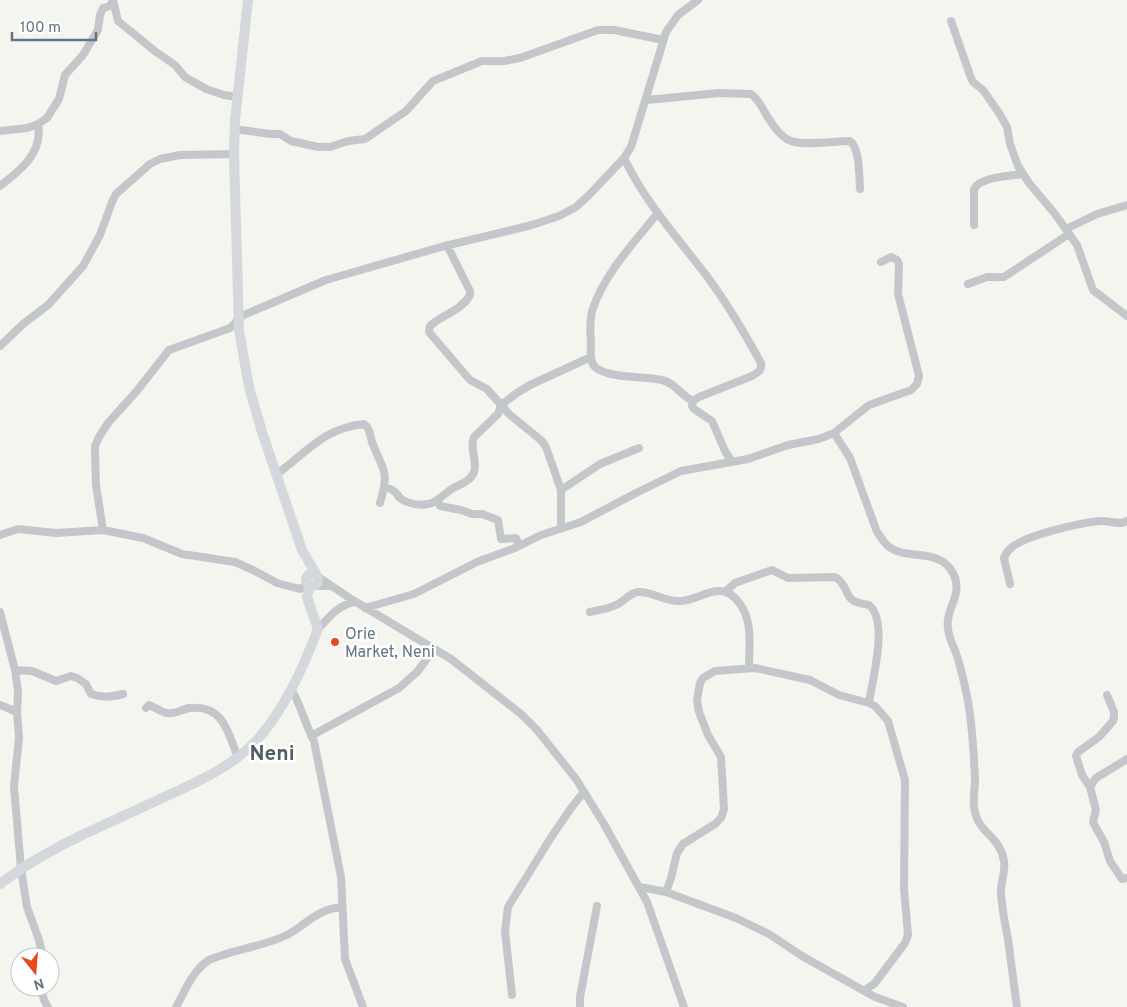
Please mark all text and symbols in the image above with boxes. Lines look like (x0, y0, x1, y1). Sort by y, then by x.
scale bar (12, 10, 96, 42)
text: 100 m (20, 19, 61, 38)
place label: Orie Market, Neni (345, 625, 435, 663)
marker: Orie Market, Neni (329, 636, 341, 648)
district label: Neni (249, 741, 295, 768)
north arrow (10, 947, 60, 997)
text: N (31, 973, 46, 993)

